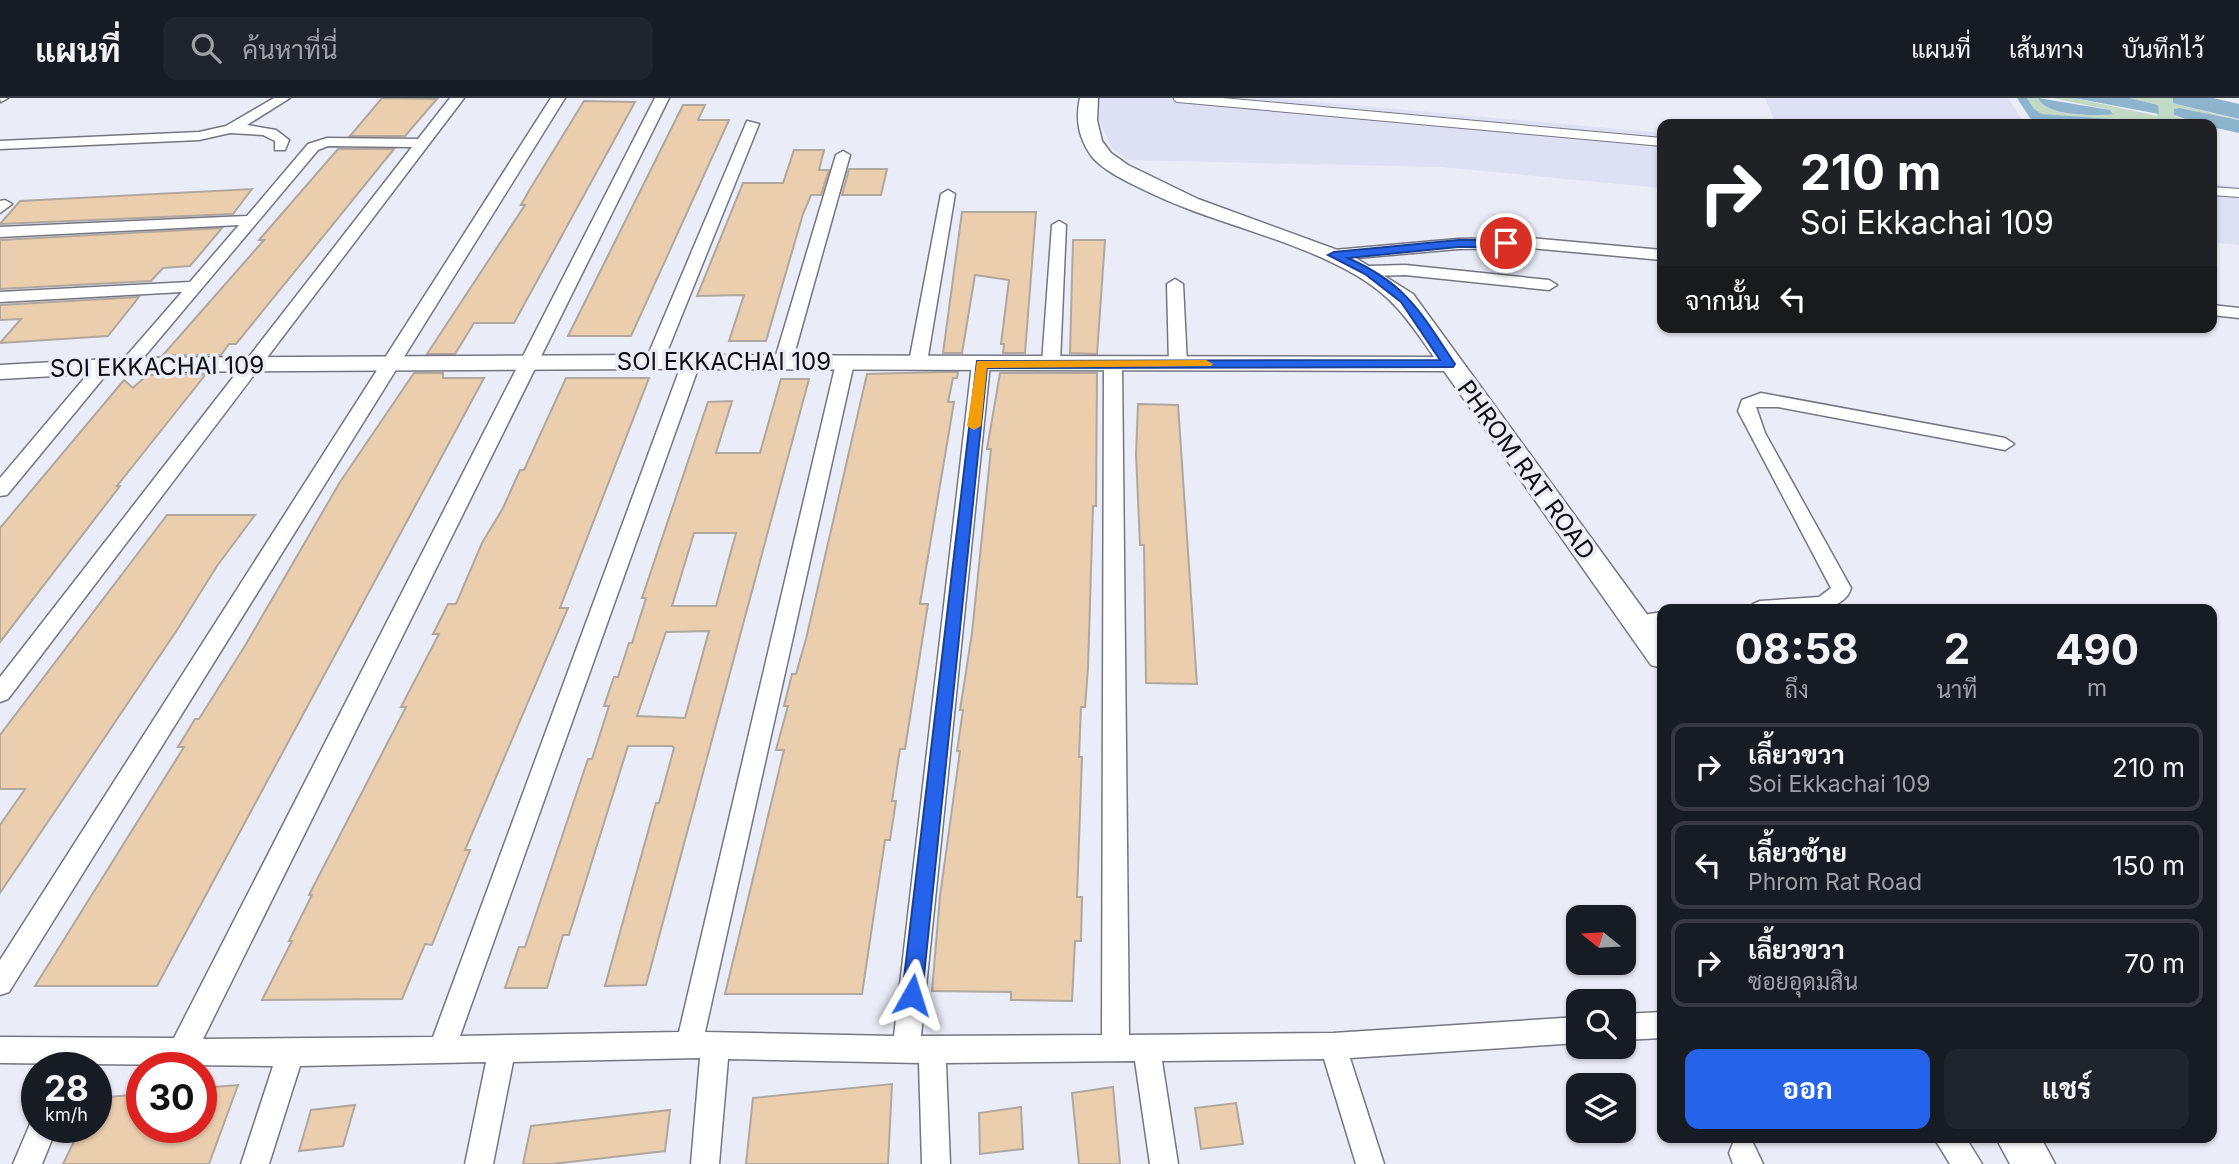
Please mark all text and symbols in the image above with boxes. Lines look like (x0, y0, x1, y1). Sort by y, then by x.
search box (163, 17, 653, 80)
icon: search (187, 29, 225, 67)
text: แผนที่ (35, 30, 121, 70)
text: ค้นหาที่นี่ (243, 34, 338, 65)
text: แผนที่ (1911, 35, 1971, 64)
text: เส้นทาง (2009, 35, 2084, 64)
text: บันทึกไว้ (2122, 35, 2204, 64)
text: 210 m (1800, 143, 1941, 202)
icon: right (1685, 147, 1776, 238)
text: Soi Ekkachai 109 (1800, 203, 2054, 242)
pin (1476, 213, 1536, 273)
icon: arrive (1487, 224, 1525, 262)
icon: left (1774, 280, 1812, 318)
text: จากนั้น (1685, 285, 1760, 316)
street label: SOI EKKACHAI 109 (617, 347, 831, 376)
street label: SOI EKKACHAI 109 (50, 350, 264, 383)
street label: PHROM RAT ROAD (1452, 374, 1601, 565)
text: 08:58 (1735, 623, 1859, 674)
text: 2 (1944, 623, 1970, 674)
text: 490 (2055, 624, 2139, 675)
text: m (2087, 674, 2107, 702)
text: ถึง (1785, 676, 1809, 704)
text: นาที (1936, 676, 1977, 704)
text: เลี้ยวขวา (1748, 739, 1845, 770)
icon: right (1689, 748, 1727, 786)
text: 210 m (2112, 752, 2185, 783)
text: Soi Ekkachai 109 (1748, 770, 1930, 798)
text: เลี้ยวซ้าย (1748, 837, 1847, 868)
icon: left (1689, 846, 1727, 884)
text: 150 m (2112, 850, 2185, 881)
text: Phrom Rat Road (1748, 868, 1922, 896)
north arrow (1566, 905, 1636, 975)
map controls (1566, 905, 1636, 1143)
text: เลี้ยวขวา (1748, 934, 1845, 965)
icon: right (1689, 944, 1727, 982)
text: 70 m (2124, 948, 2185, 979)
position arrow (875, 958, 949, 1032)
text: ซอยอุดมสิน (1748, 968, 1858, 996)
button: search (1566, 989, 1636, 1059)
button: ออก (1685, 1049, 1930, 1129)
button: แชร์ (1944, 1049, 2189, 1129)
speed limit sign: 30 (126, 1052, 217, 1143)
text: 28 (44, 1067, 89, 1109)
button: layers (1566, 1073, 1636, 1143)
text: km/h (45, 1104, 88, 1125)

